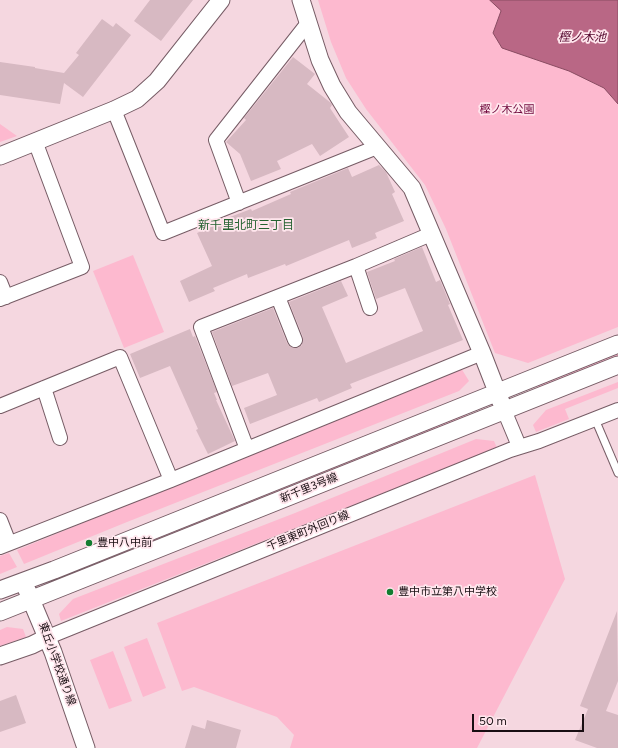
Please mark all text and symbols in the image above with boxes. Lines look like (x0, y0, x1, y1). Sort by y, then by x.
water label: 樫ノ木池 (558, 30, 606, 44)
park label: 樫ノ木公園 (480, 103, 534, 117)
district label: 新千里北町三丁目 (198, 218, 294, 232)
street label: 新千里3号線 (278, 470, 340, 506)
street label: 千里東町外回り線 (265, 508, 351, 554)
place label: 豊中八中前 (97, 536, 152, 550)
marker: 豊中八中前 (84, 538, 94, 548)
place label: 豊中市立第八中学校 (398, 585, 497, 599)
marker: 豊中市立第八中学校 (385, 587, 395, 597)
street label: 東丘小学校通り線 (36, 620, 78, 708)
scale bar (474, 706, 586, 732)
text: 50 m (479, 714, 507, 728)

